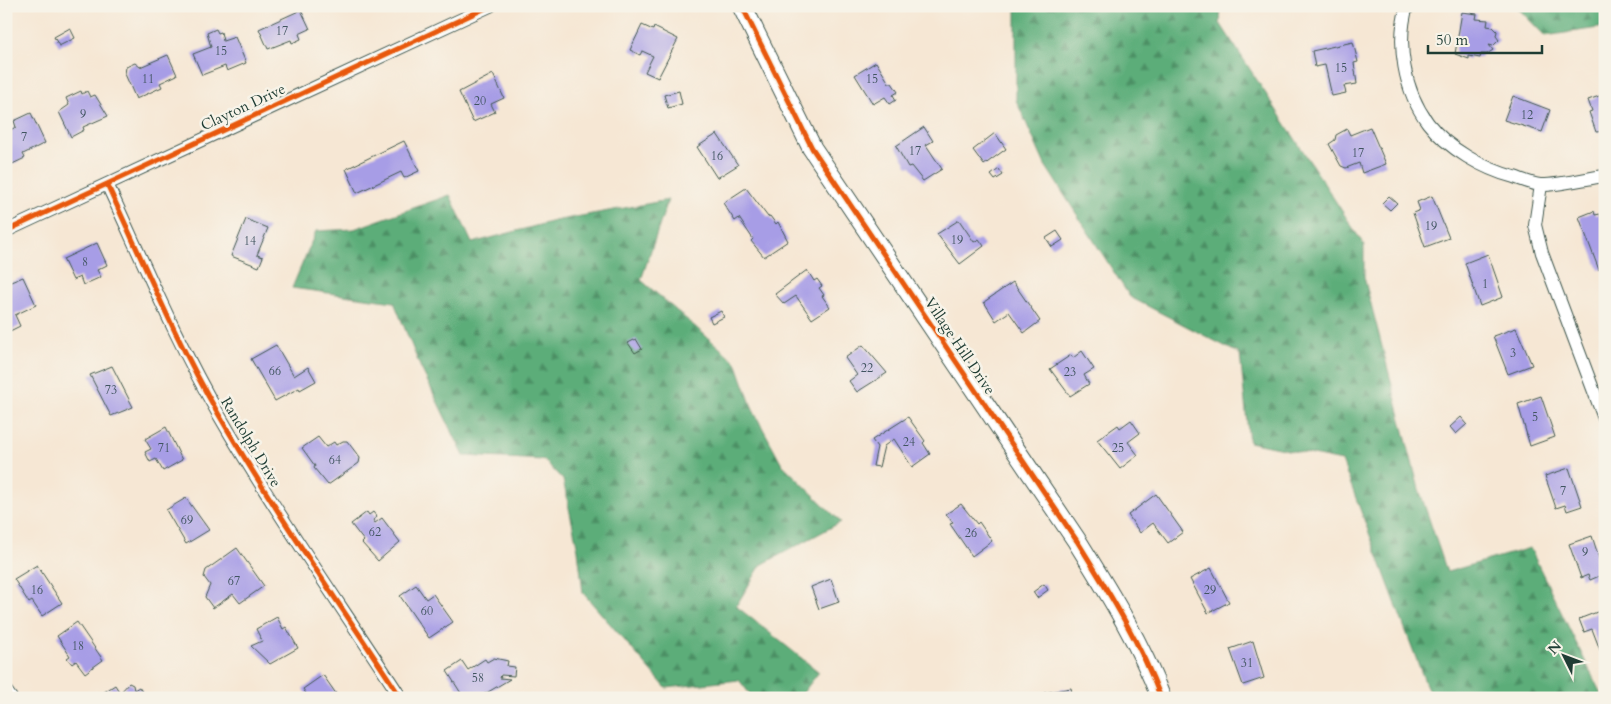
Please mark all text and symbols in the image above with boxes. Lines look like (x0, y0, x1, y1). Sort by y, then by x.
scale bar (1428, 22, 1542, 54)
house number: 17 (276, 23, 288, 39)
text: 50 m (1436, 30, 1468, 50)
house number: 15 (215, 43, 227, 59)
house number: 15 (1335, 60, 1347, 76)
house number: 11 (142, 71, 154, 87)
house number: 15 (866, 71, 878, 87)
street label: Clayton Drive (197, 79, 289, 135)
house number: 20 (474, 93, 486, 109)
house number: 9 (80, 106, 86, 122)
house number: 12 (1521, 107, 1533, 123)
house number: 7 (21, 129, 27, 145)
house number: 17 (909, 143, 921, 159)
house number: 17 (1352, 145, 1364, 161)
house number: 16 (711, 148, 723, 164)
house number: 19 (1425, 218, 1437, 234)
house number: 19 (951, 232, 963, 248)
house number: 14 (244, 233, 256, 249)
house number: 8 (82, 254, 88, 270)
house number: 1 (1482, 276, 1488, 292)
street label: Village Hill Drive (920, 293, 1000, 399)
house number: 3 (1510, 345, 1516, 361)
house number: 22 (861, 360, 873, 376)
house number: 66 (269, 363, 281, 379)
house number: 23 (1064, 364, 1076, 380)
house number: 73 (105, 382, 117, 398)
street label: Randolph Drive (216, 393, 286, 491)
house number: 5 (1532, 409, 1538, 425)
house number: 24 (903, 434, 915, 450)
house number: 71 (158, 440, 170, 456)
house number: 25 (1112, 440, 1124, 456)
house number: 64 (329, 452, 341, 468)
house number: 7 (1560, 483, 1566, 499)
house number: 69 (181, 512, 193, 528)
house number: 62 (369, 524, 381, 540)
house number: 26 (965, 525, 977, 541)
house number: 9 (1582, 544, 1588, 560)
house number: 67 (228, 573, 240, 589)
house number: 16 (31, 582, 43, 598)
house number: 29 (1204, 582, 1216, 598)
house number: 60 (421, 603, 433, 619)
north arrow (1538, 632, 1588, 682)
text: N (1544, 637, 1566, 659)
house number: 18 (72, 638, 84, 654)
house number: 31 (1241, 655, 1253, 671)
house number: 58 (472, 670, 484, 686)

